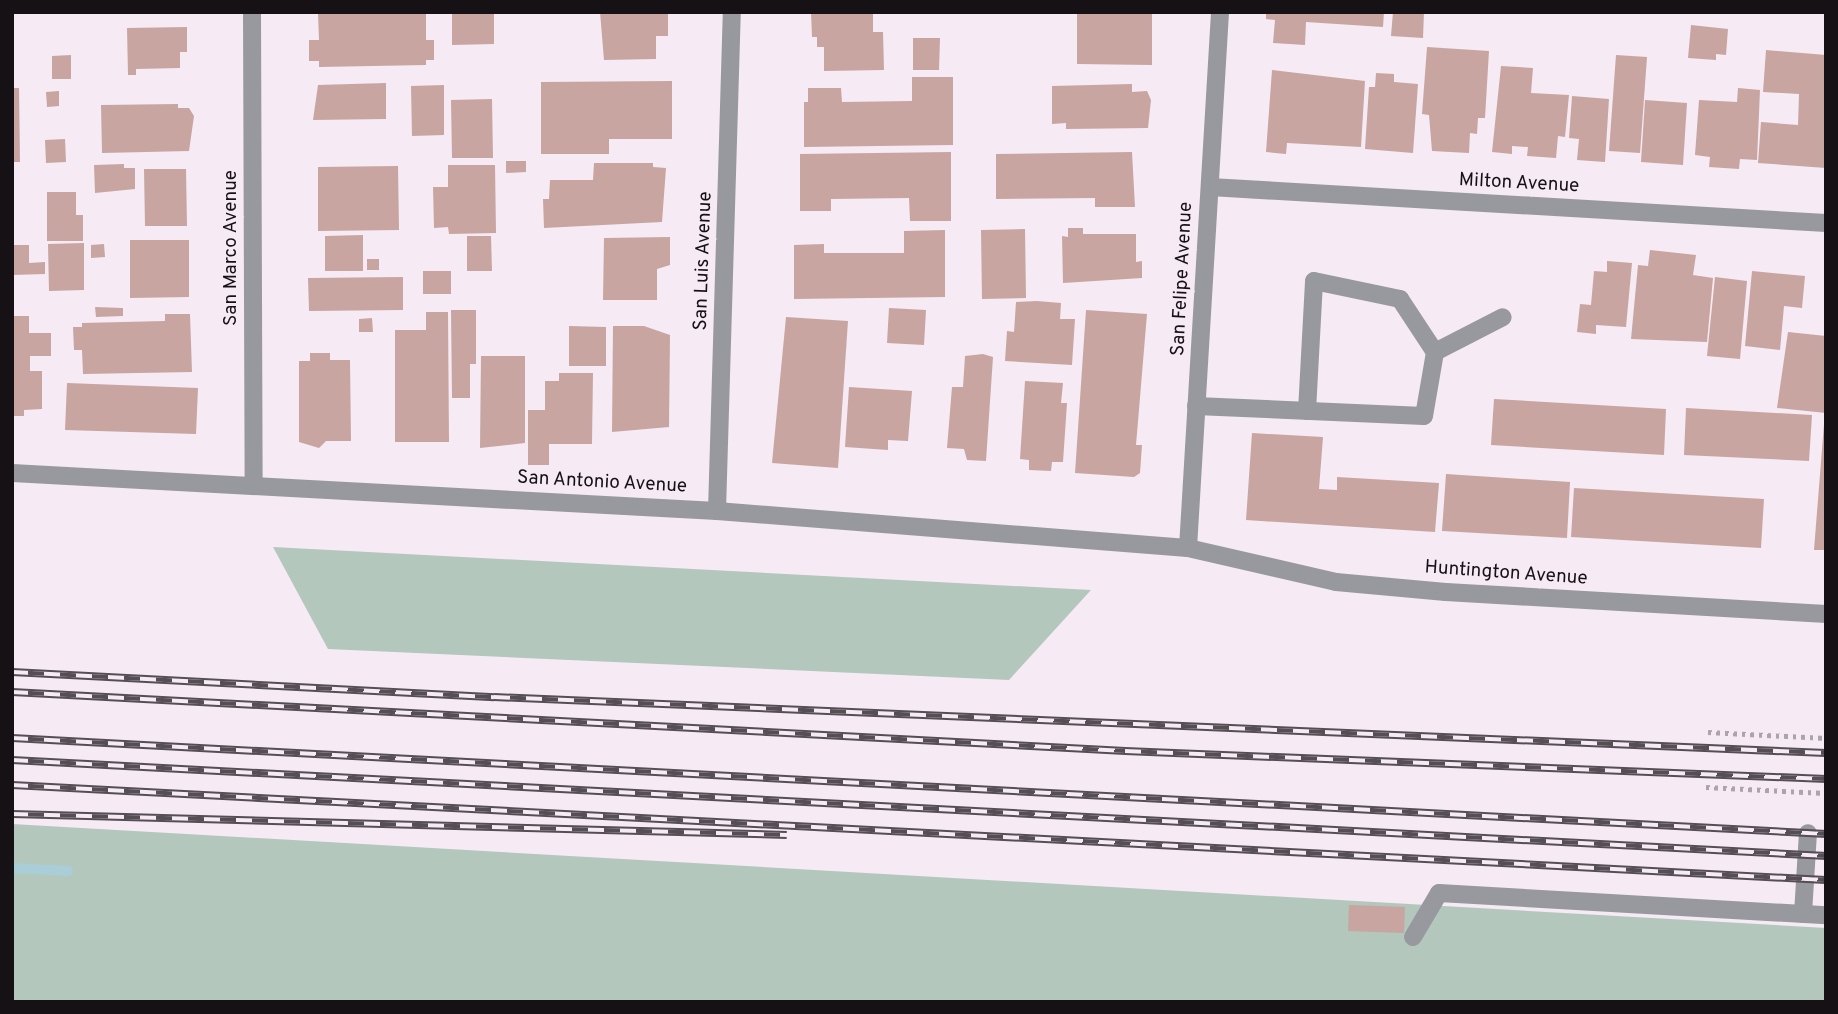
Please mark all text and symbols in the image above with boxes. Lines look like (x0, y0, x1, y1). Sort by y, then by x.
street label: Milton Avenue (1458, 169, 1580, 199)
street label: San Marco Avenue (221, 170, 243, 326)
street label: San Luis Avenue (690, 191, 718, 331)
street label: San Felipe Avenue (1168, 201, 1198, 357)
street label: San Antonio Avenue (516, 467, 688, 499)
street label: Huntington Avenue (1423, 557, 1589, 591)

